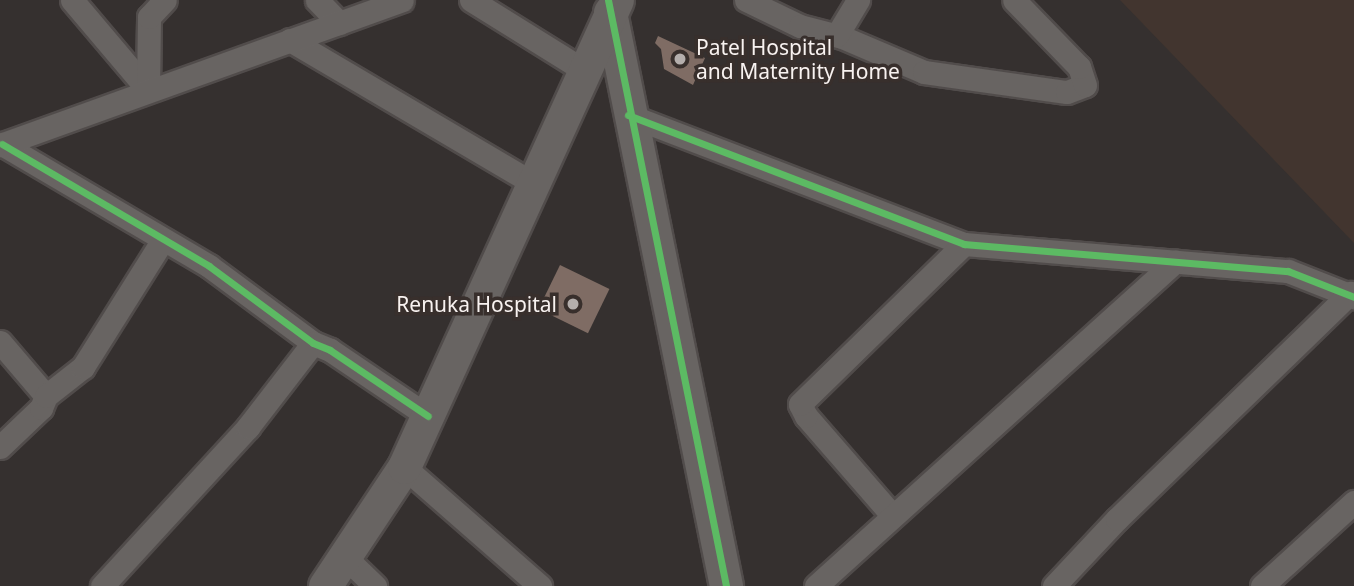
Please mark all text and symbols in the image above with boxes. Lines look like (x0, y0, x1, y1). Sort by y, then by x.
place label: Patel Hospital and Maternity Home (696, 34, 900, 84)
marker: Patel Hospital and Maternity Home (670, 49, 690, 69)
place label: Renuka Hospital (396, 291, 557, 317)
marker: Renuka Hospital (563, 294, 583, 314)

